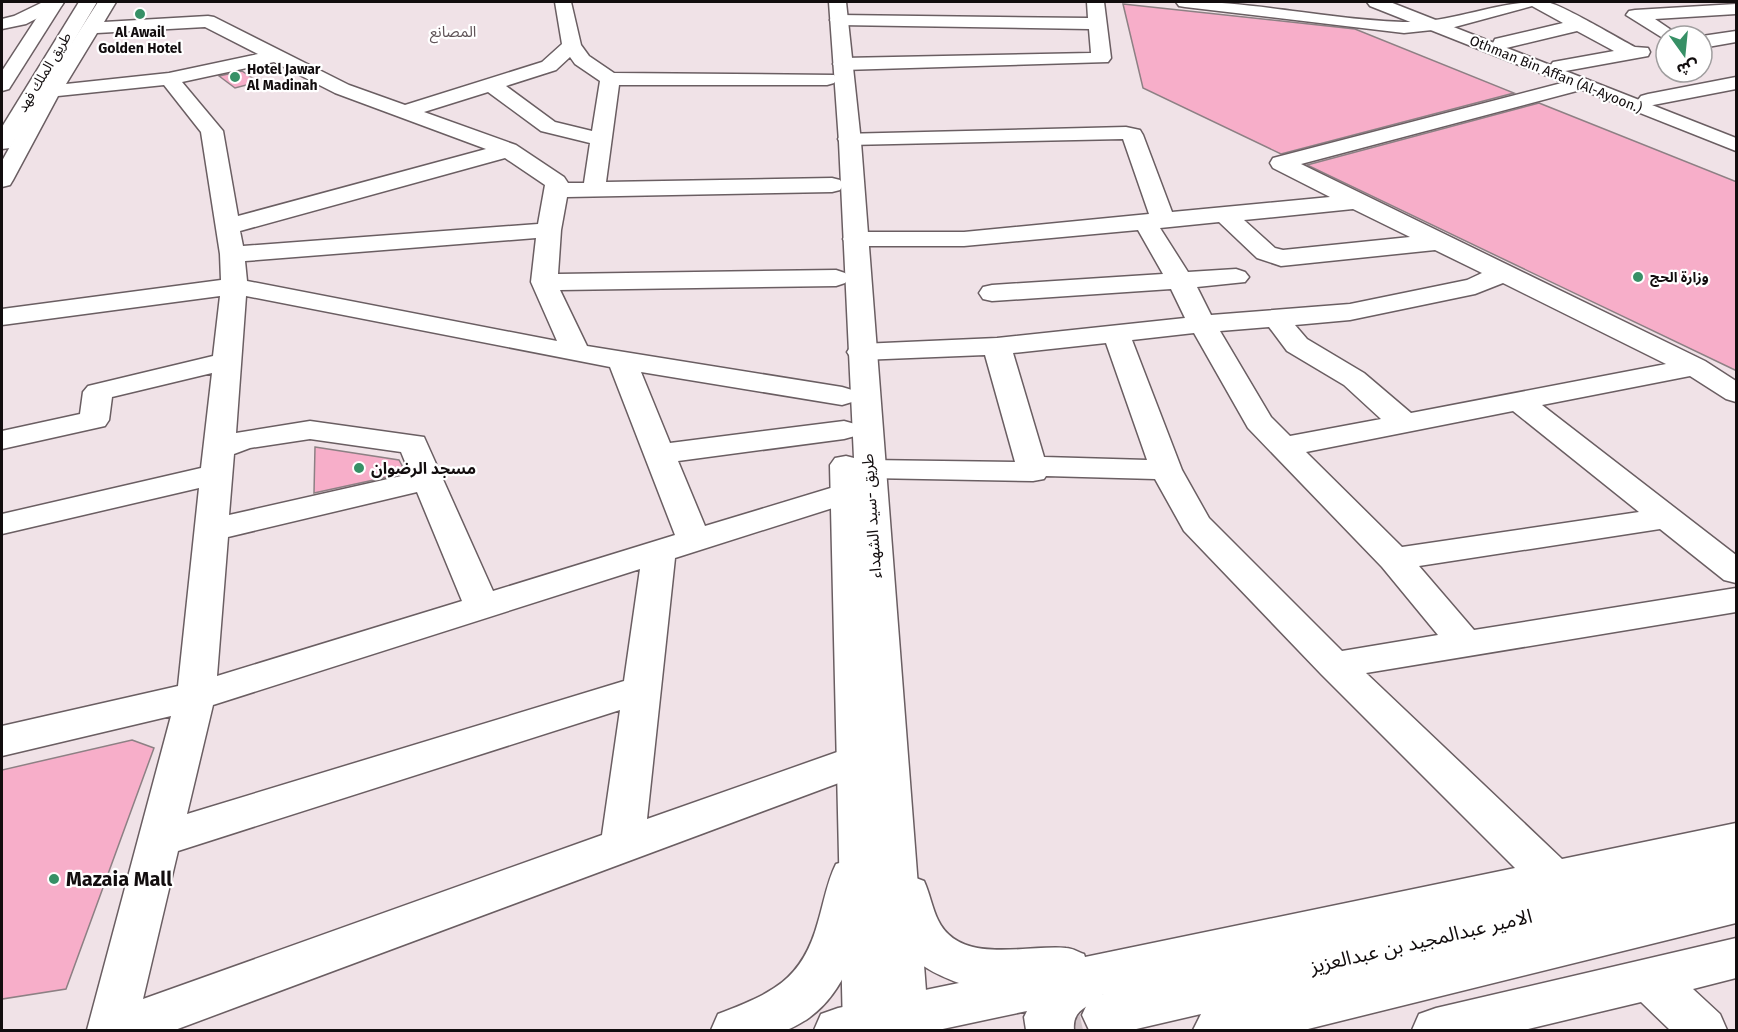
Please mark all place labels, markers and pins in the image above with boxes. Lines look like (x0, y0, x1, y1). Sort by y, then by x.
marker: Al Awail Golden Hotel (133, 7, 147, 21)
place label: Al Awail Golden Hotel (98, 24, 183, 57)
place label: Hotel Jawar Al Madinah (246, 61, 321, 94)
marker: Hotel Jawar Al Madinah (228, 70, 242, 84)
place label: وزارة الحج (1650, 269, 1709, 287)
marker: وزارة الحج (1631, 270, 1645, 284)
place label: مسجد الرضوان (371, 459, 476, 478)
marker: مسجد الرضوان (352, 461, 366, 475)
place label: Mazaia Mall (66, 867, 172, 891)
marker: Mazaia Mall (47, 872, 61, 886)

